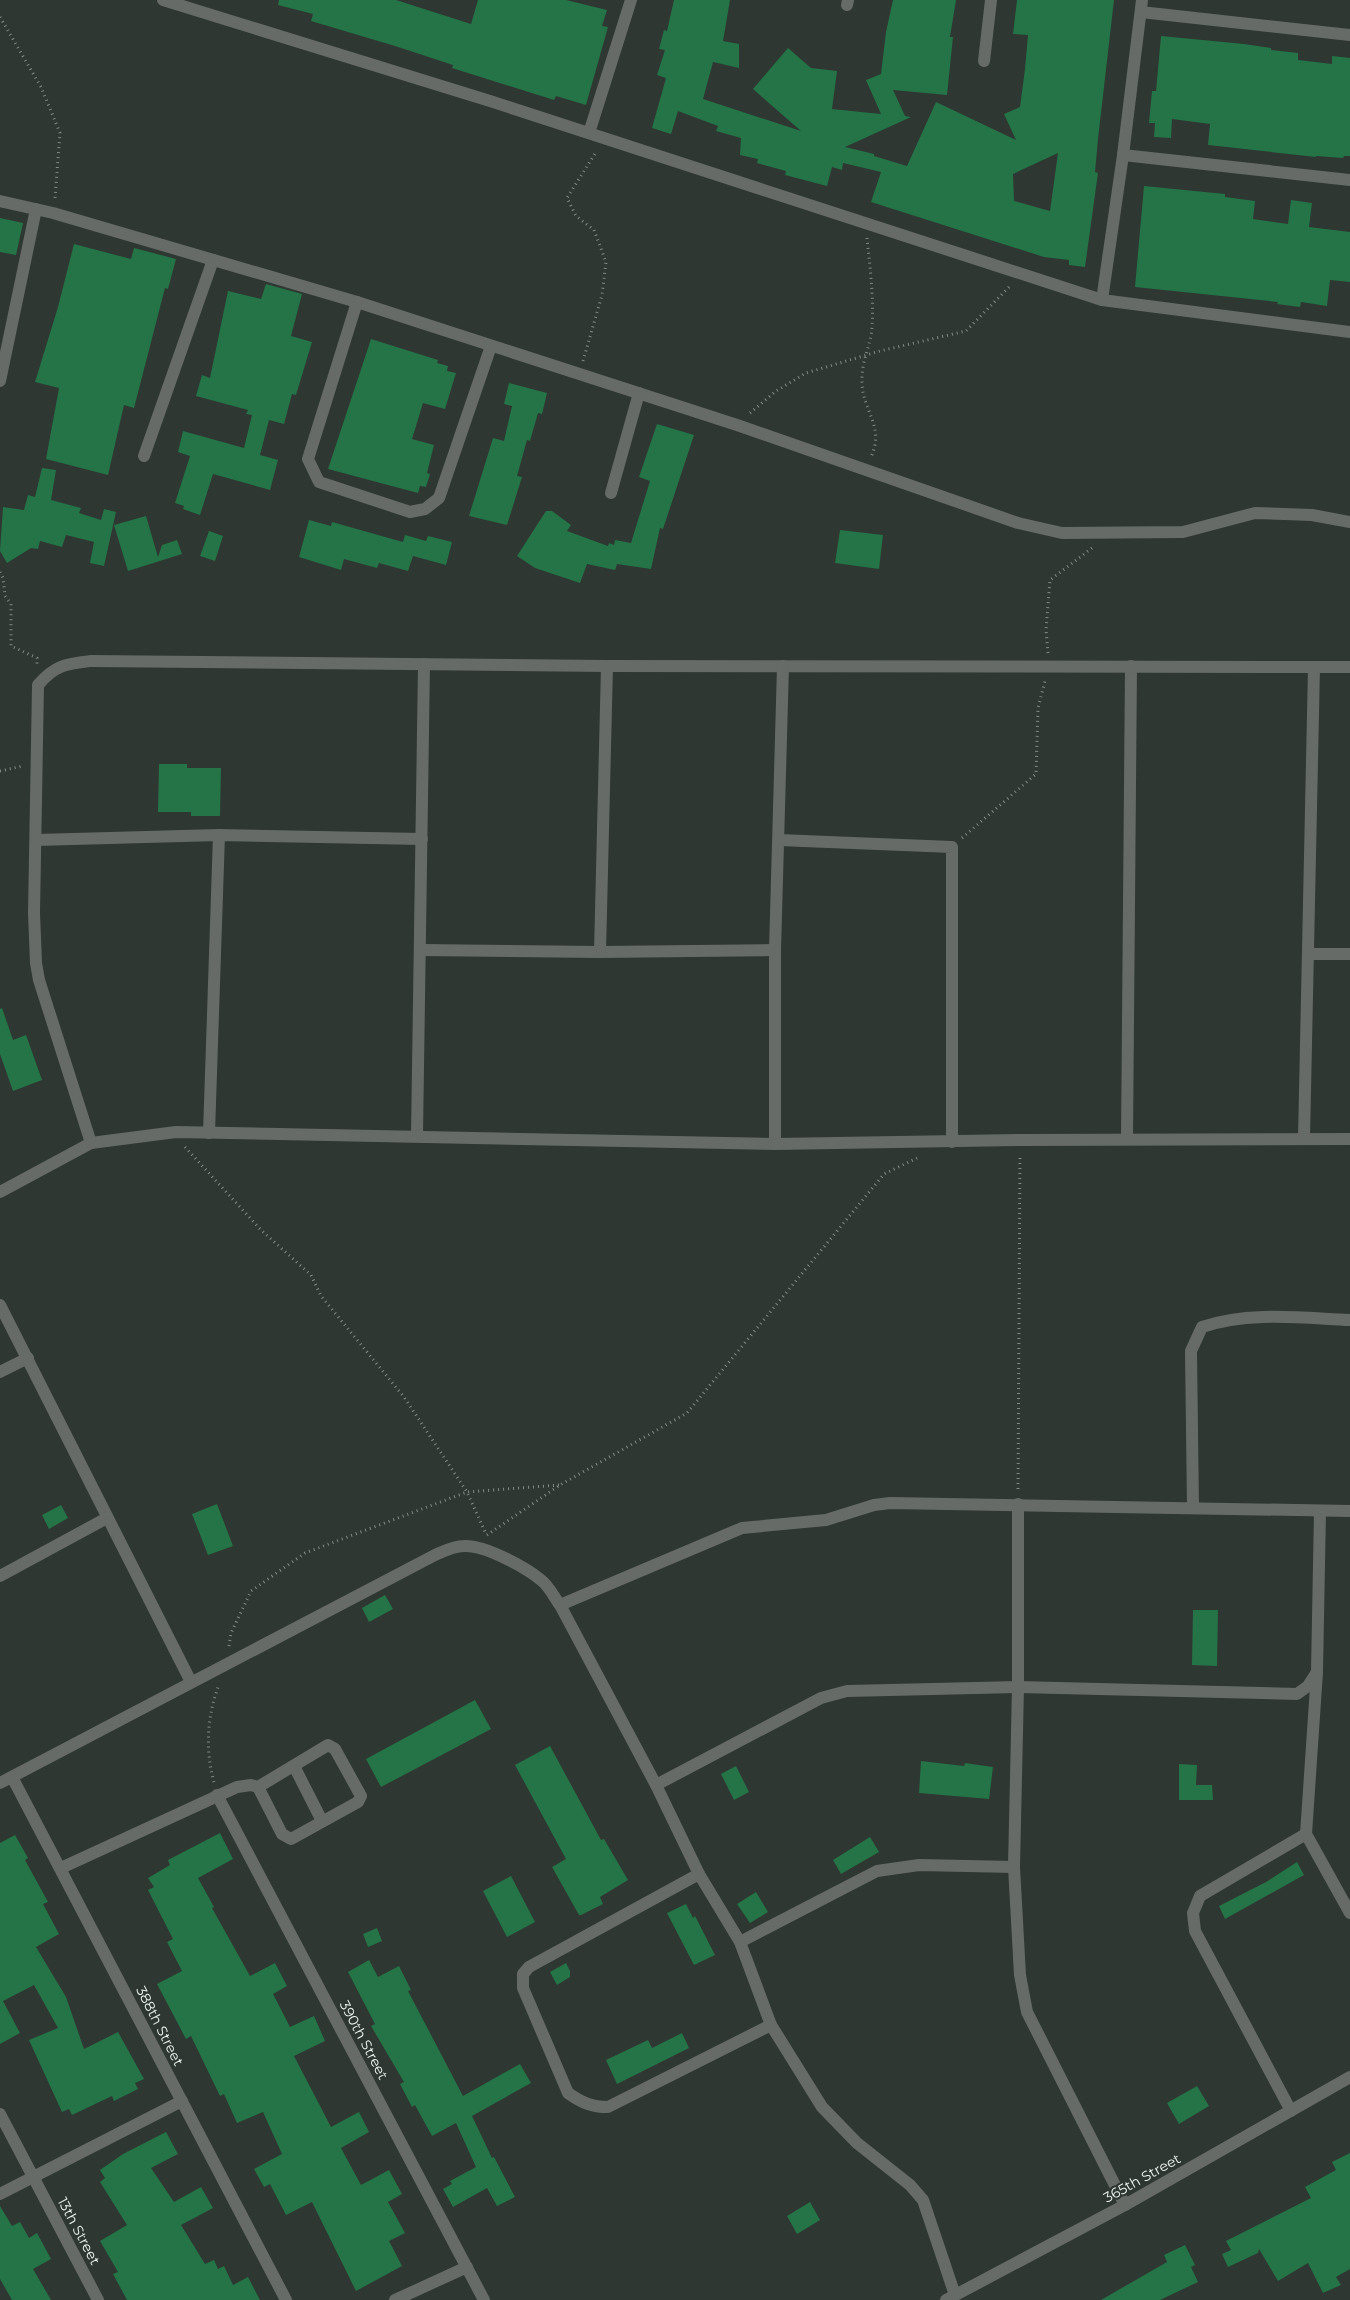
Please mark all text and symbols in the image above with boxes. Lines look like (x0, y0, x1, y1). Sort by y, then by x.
street label: 388th Street (132, 1983, 188, 2069)
street label: 390th Street (336, 1997, 393, 2083)
street label: 365th Street (1100, 2149, 1184, 2207)
street label: 13th Street (54, 2194, 104, 2268)

